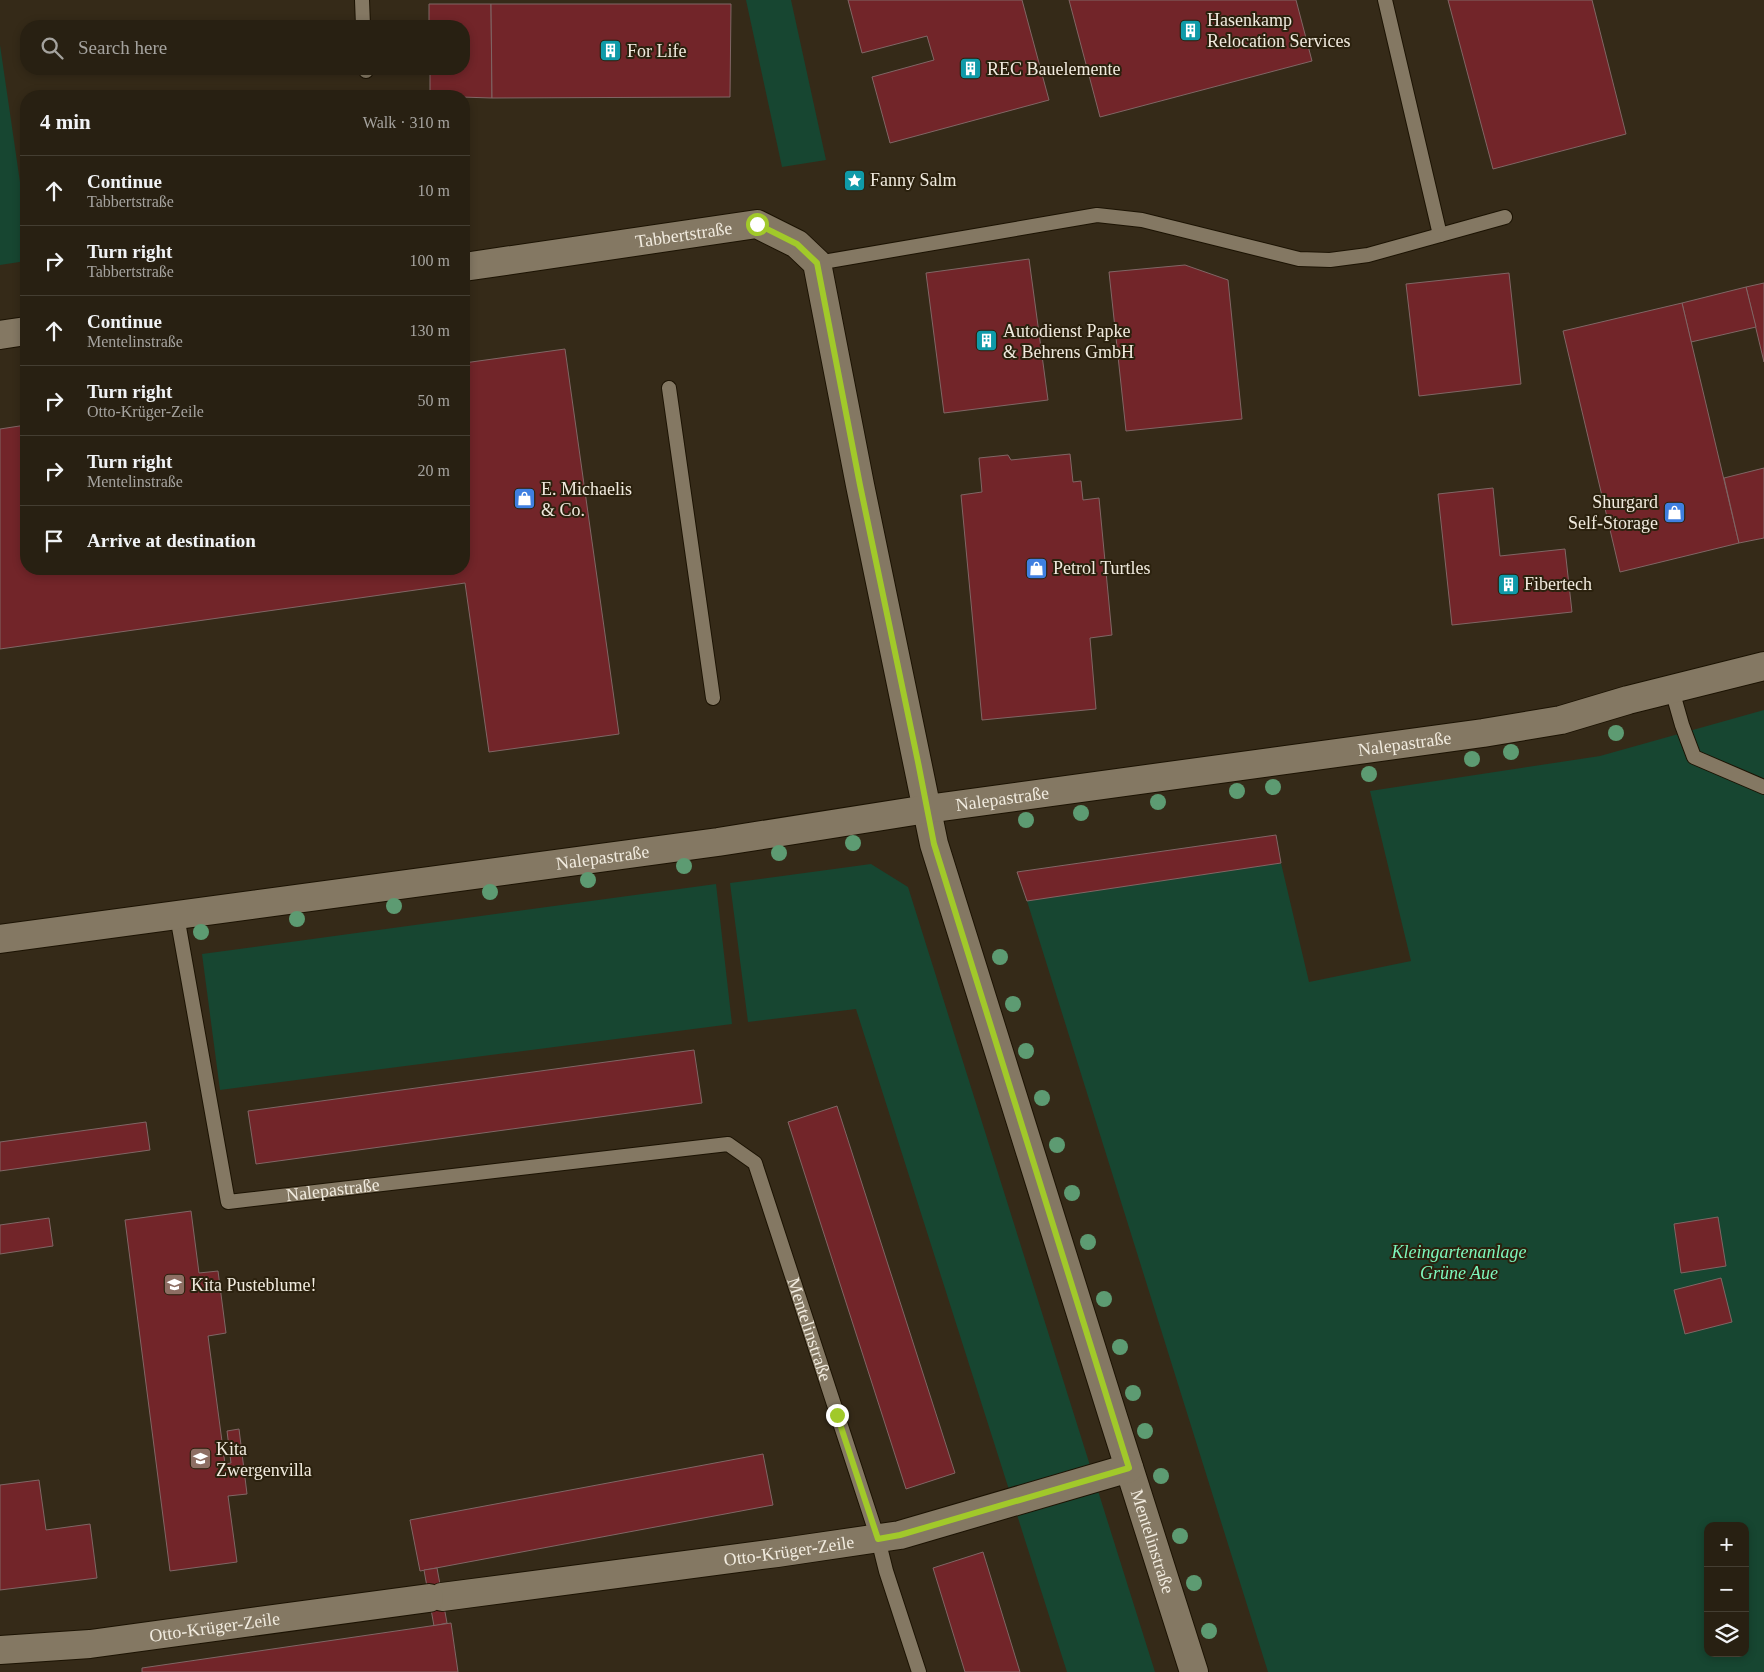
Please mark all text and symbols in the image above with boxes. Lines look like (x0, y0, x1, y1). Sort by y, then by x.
place label: Hasenkamp Relocation Services (1207, 10, 1350, 51)
building icon: Hasenkamp Relocation Services (1179, 18, 1203, 42)
search box (20, 20, 470, 75)
icon: search (38, 34, 66, 62)
text: Search here (78, 37, 167, 58)
building icon: For Life (599, 39, 623, 63)
place label: For Life (627, 41, 686, 61)
building icon: REC Bauelemente (959, 57, 983, 81)
place label: REC Bauelemente (987, 59, 1120, 79)
text: 4 min (40, 110, 91, 134)
text: Walk · 310 m (363, 114, 450, 131)
place icon: Fanny Salm (842, 168, 866, 192)
place label: Fanny Salm (870, 170, 957, 190)
text: Continue (87, 171, 162, 192)
icon: ahead (40, 177, 68, 205)
text: 10 m (418, 182, 450, 199)
text: Tabbertstraße (87, 193, 174, 210)
route start (746, 213, 769, 236)
street label: Tabbertstraße (634, 218, 733, 252)
text: Turn right (87, 241, 172, 262)
icon: right (40, 247, 68, 275)
text: 100 m (410, 252, 450, 269)
text: Tabbertstraße (87, 263, 174, 280)
text: Continue (87, 311, 162, 332)
icon: ahead (40, 317, 68, 345)
place label: Autodienst Papke & Behrens GmbH (1003, 321, 1134, 362)
text: 130 m (410, 322, 450, 339)
building icon: Autodienst Papke & Behrens GmbH (975, 329, 999, 353)
text: Mentelinstraße (87, 333, 183, 350)
text: Turn right (87, 381, 172, 402)
icon: right (40, 387, 68, 415)
text: 50 m (418, 392, 450, 409)
text: Otto-Krüger-Zeile (87, 403, 204, 420)
text: Turn right (87, 451, 172, 472)
icon: right (40, 457, 68, 485)
text: 20 m (418, 462, 450, 479)
text: Mentelinstraße (87, 473, 183, 490)
place label: E. Michaelis & Co. (541, 479, 632, 520)
shop icon: E. Michaelis & Co. (513, 487, 537, 511)
place label: Shurgard Self-Storage (1568, 492, 1658, 533)
shop icon: Shurgard Self-Storage (1662, 500, 1686, 524)
icon: arrive (40, 527, 68, 555)
text: Arrive at destination (87, 530, 256, 551)
shop icon: Petrol Turtles (1025, 556, 1049, 580)
place label: Petrol Turtles (1053, 558, 1151, 578)
building icon: Fibertech (1496, 572, 1520, 596)
place label: Fibertech (1524, 574, 1592, 594)
street label: Nalepastraße (1357, 727, 1452, 760)
street label: Nalepastraße (954, 782, 1050, 815)
street label: Nalepastraße (555, 841, 650, 874)
street label: Nalepastraße (285, 1174, 381, 1205)
park label: Kleingartenanlage Grüne Aue (1391, 1242, 1527, 1283)
school or university icon: Kita Pusteblume! (163, 1273, 187, 1297)
place label: Kita Pusteblume! (191, 1275, 316, 1295)
street label: Mentelinstraße (783, 1275, 836, 1384)
route end (826, 1404, 849, 1427)
place label: Kita Zwergenvilla (216, 1439, 312, 1480)
school or university icon: Kita Zwergenvilla (188, 1447, 212, 1471)
street label: Mentelinstraße (1127, 1487, 1178, 1596)
map controls (1704, 1522, 1749, 1657)
button: + (1704, 1522, 1749, 1567)
street label: Otto-Krüger-Zeile (722, 1532, 856, 1570)
button: − (1704, 1567, 1749, 1612)
street label: Otto-Krüger-Zeile (148, 1608, 281, 1646)
button: layers (1704, 1612, 1749, 1657)

